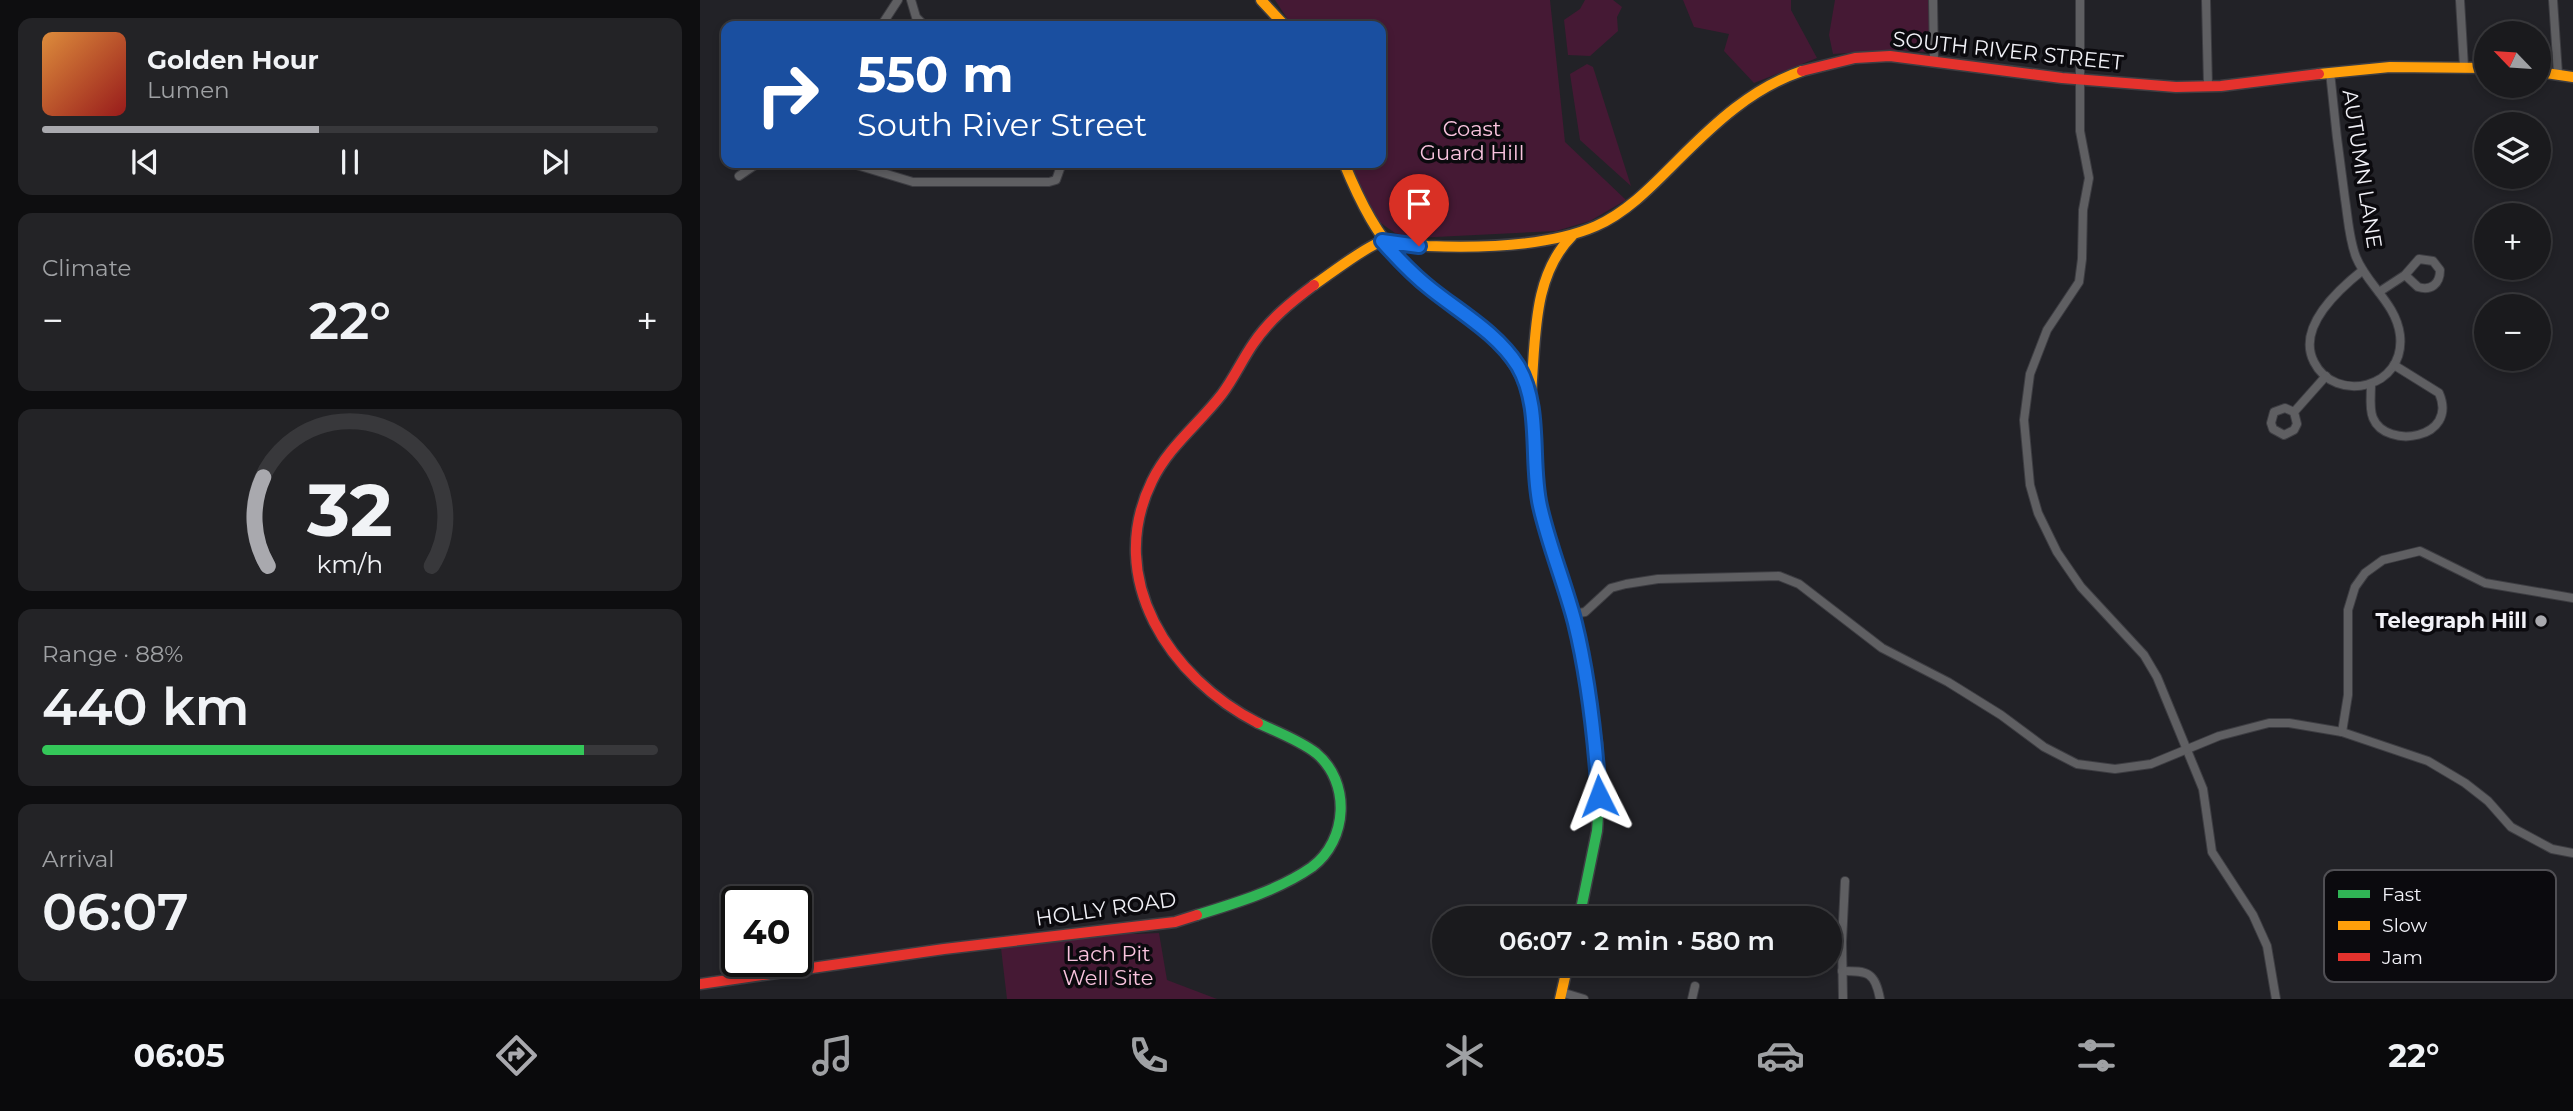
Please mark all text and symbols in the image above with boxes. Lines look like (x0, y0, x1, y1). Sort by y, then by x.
north arrow (2474, 21, 2552, 98)
map controls (2474, 21, 2551, 371)
street label: SOUTH RIVER STREET (1891, 26, 2125, 75)
text: Golden Hour (147, 44, 319, 76)
text: 550 m (857, 45, 1014, 104)
icon: right (742, 49, 833, 140)
text: Lumen (147, 76, 230, 104)
street label: AUTUMN LANE (2338, 88, 2387, 250)
text: South River Street (857, 105, 1147, 144)
button: layers (2474, 112, 2551, 189)
park label: Coast Guard Hill (1420, 116, 1524, 165)
icon: previous (126, 143, 164, 181)
icon: pause (331, 143, 369, 181)
icon: next (536, 143, 574, 181)
pin (1389, 174, 1449, 246)
icon: arrive (1400, 185, 1438, 223)
button: + (2474, 203, 2551, 280)
text: Climate (42, 254, 131, 282)
text: 22° (309, 289, 391, 352)
button: − (2474, 294, 2551, 371)
text: − (42, 297, 64, 344)
text: + (636, 297, 658, 344)
text: 32 (306, 466, 393, 554)
text: km/h (317, 548, 383, 578)
place label: Telegraph Hill (2376, 608, 2527, 633)
marker: Telegraph Hill (2533, 613, 2549, 629)
text: Range · 88% (42, 640, 183, 668)
text: 440 km (42, 675, 249, 738)
position arrow (1562, 759, 1636, 833)
text: Arrival (42, 845, 115, 873)
legend (2324, 870, 2556, 982)
text: 06:07 (42, 880, 189, 943)
text: Fast (2382, 883, 2422, 906)
speed limit sign: 40 (721, 886, 812, 977)
street label: HOLLY ROAD (1034, 886, 1178, 931)
text: Slow (2382, 914, 2427, 937)
text: 06:07 · 2 min · 580 m (1499, 925, 1775, 957)
park label: Lach Pit Well Site (1063, 941, 1153, 990)
text: Jam (2381, 946, 2423, 969)
icon: directions (492, 1031, 541, 1080)
icon: music (808, 1031, 857, 1080)
icon: phone (1124, 1031, 1173, 1080)
icon: climate (1440, 1031, 1489, 1080)
icon: car (1756, 1031, 1805, 1080)
icon: filters (2072, 1031, 2121, 1080)
text: 06:05 (134, 1036, 225, 1075)
text: 22° (2388, 1036, 2439, 1075)

